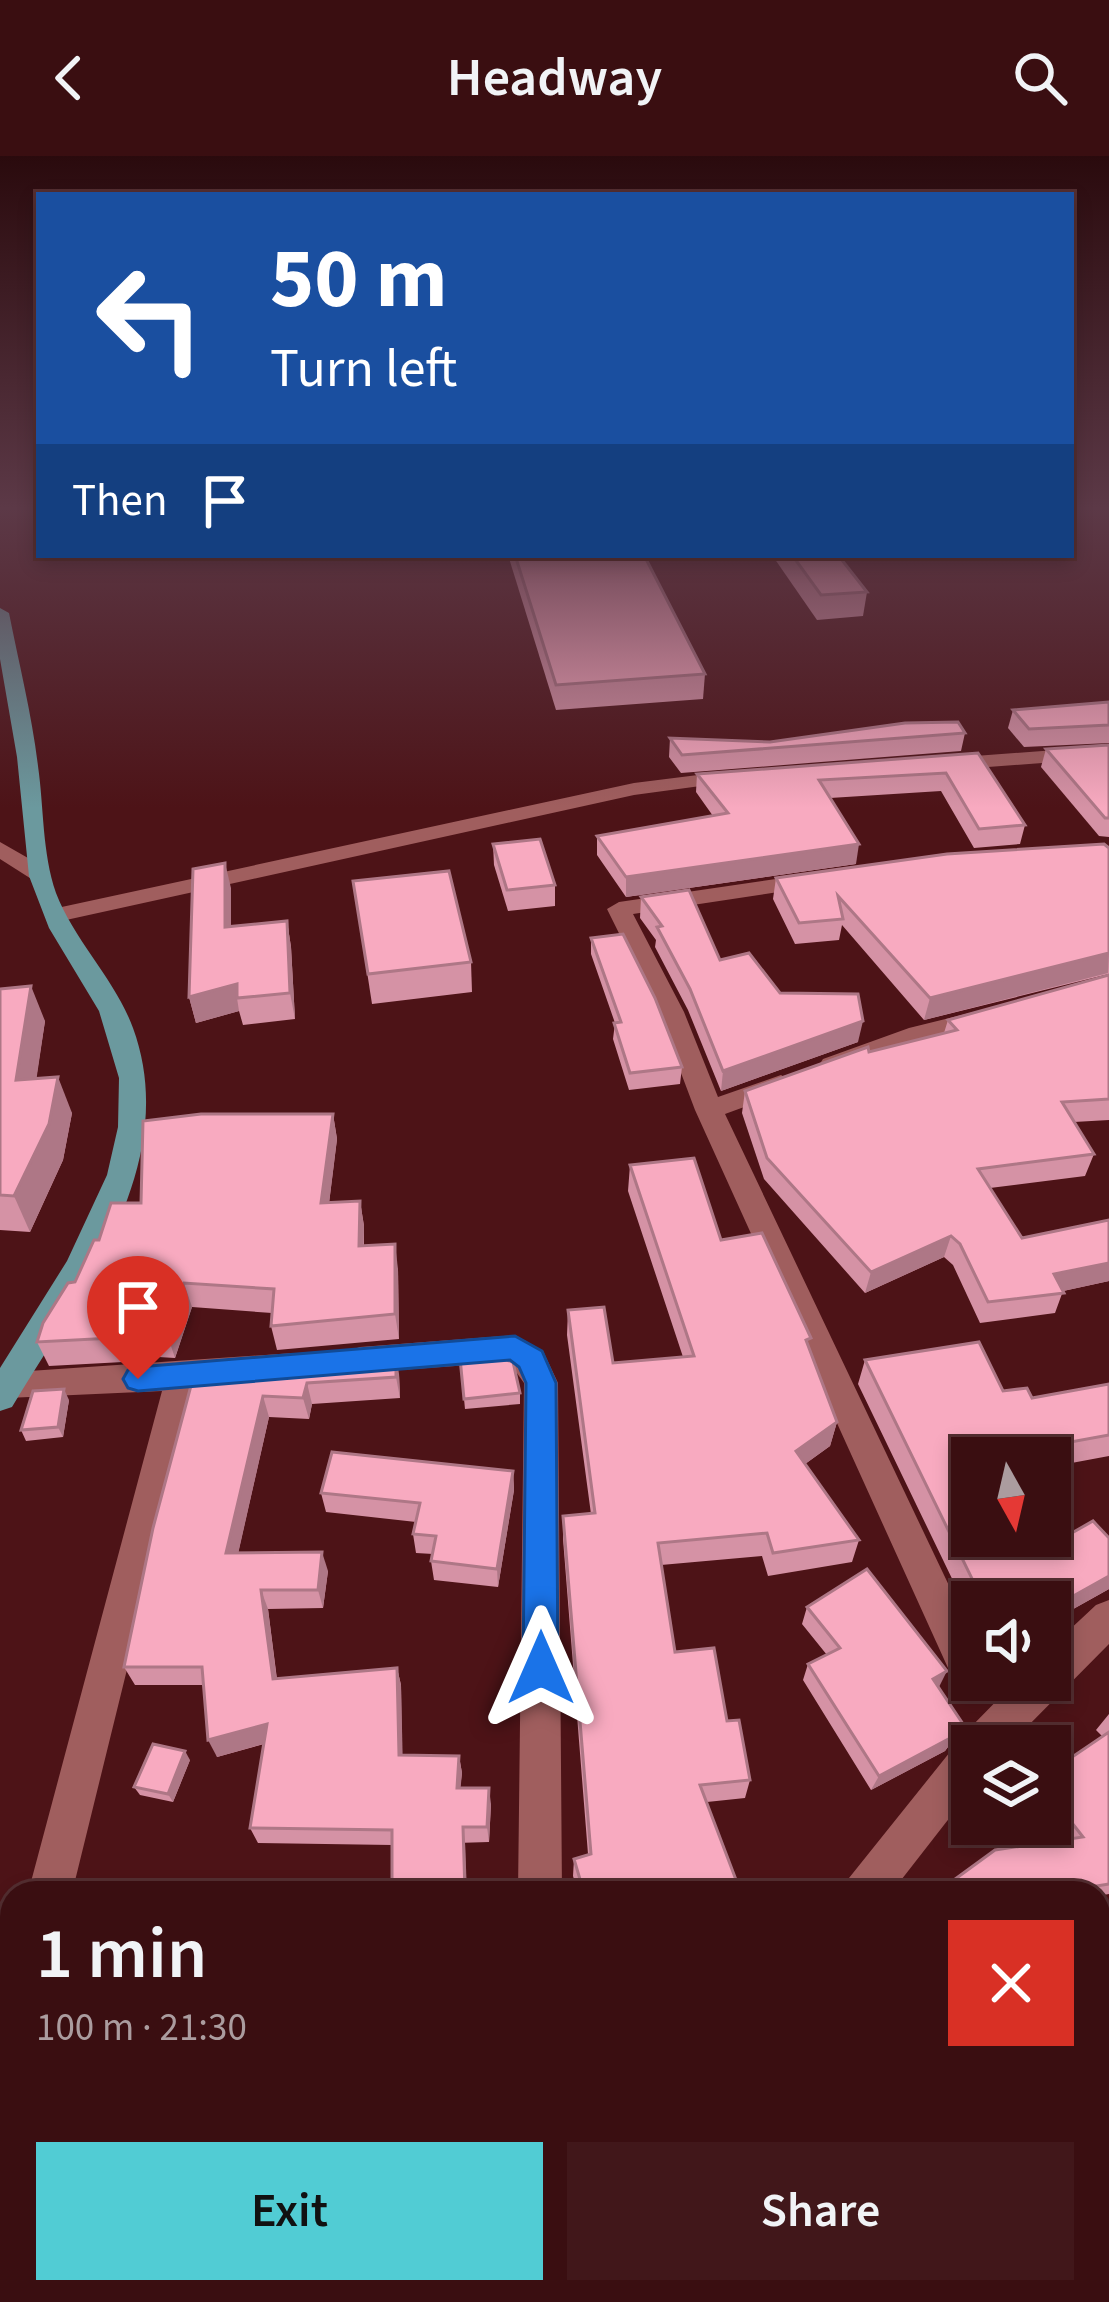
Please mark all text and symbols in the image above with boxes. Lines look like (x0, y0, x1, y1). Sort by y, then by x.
text: Headway (447, 40, 662, 117)
icon: back (36, 45, 102, 111)
icon: search (1007, 45, 1073, 111)
text: 50 m (270, 220, 448, 340)
icon: left (72, 240, 228, 396)
text: Turn left (270, 331, 457, 408)
icon: arrive (192, 468, 258, 534)
text: Then (72, 469, 168, 533)
pin (87, 1256, 189, 1379)
icon: arrive (105, 1274, 171, 1340)
north arrow (951, 1437, 1071, 1557)
map controls (951, 1437, 1071, 1845)
button: sound (951, 1581, 1071, 1701)
position arrow (478, 1605, 604, 1731)
button: layers (951, 1725, 1071, 1845)
text: 1 min (36, 1903, 207, 2006)
button: close (948, 1920, 1074, 2046)
text: 100 m · 21:30 (36, 2000, 247, 2056)
button: Exit (36, 2142, 543, 2280)
button: Share (567, 2142, 1074, 2280)

